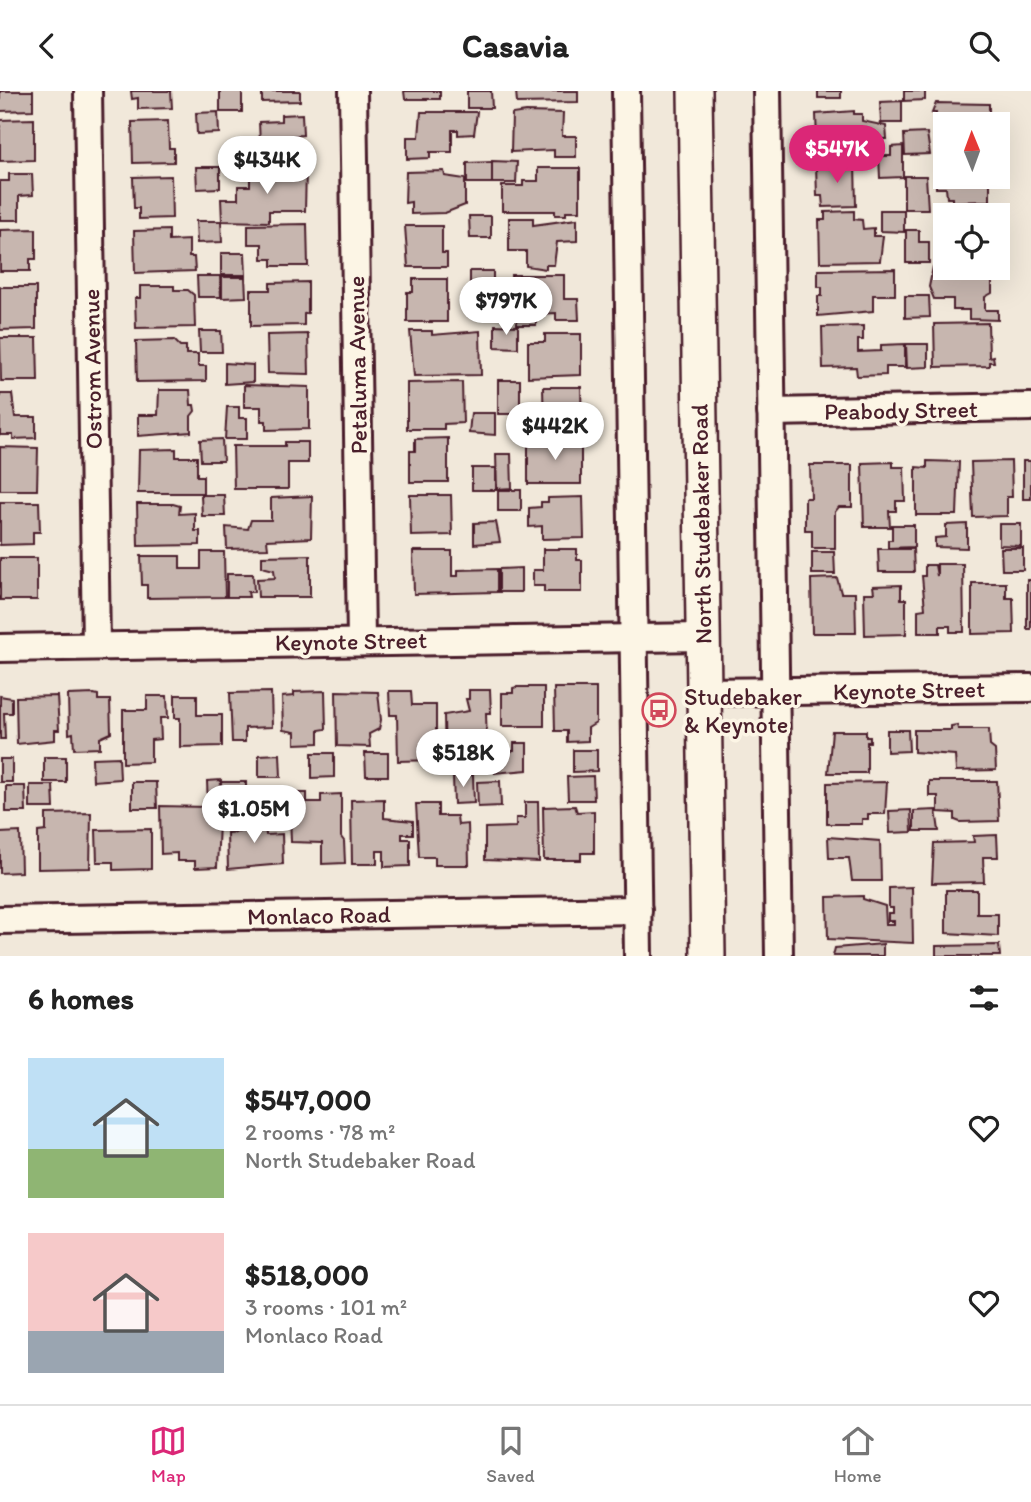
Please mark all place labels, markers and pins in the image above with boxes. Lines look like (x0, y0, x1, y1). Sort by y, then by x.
pin: $547K (788, 125, 886, 185)
pin: $434K (218, 137, 316, 196)
pin: $797K (457, 278, 555, 337)
pin: $442K (506, 403, 604, 462)
place label: Studebaker & Keynote (684, 682, 802, 739)
bus stop icon: Studebaker & Keynote (640, 691, 678, 729)
pin: $518K (414, 729, 512, 789)
pin: $1.05M (197, 785, 311, 845)

